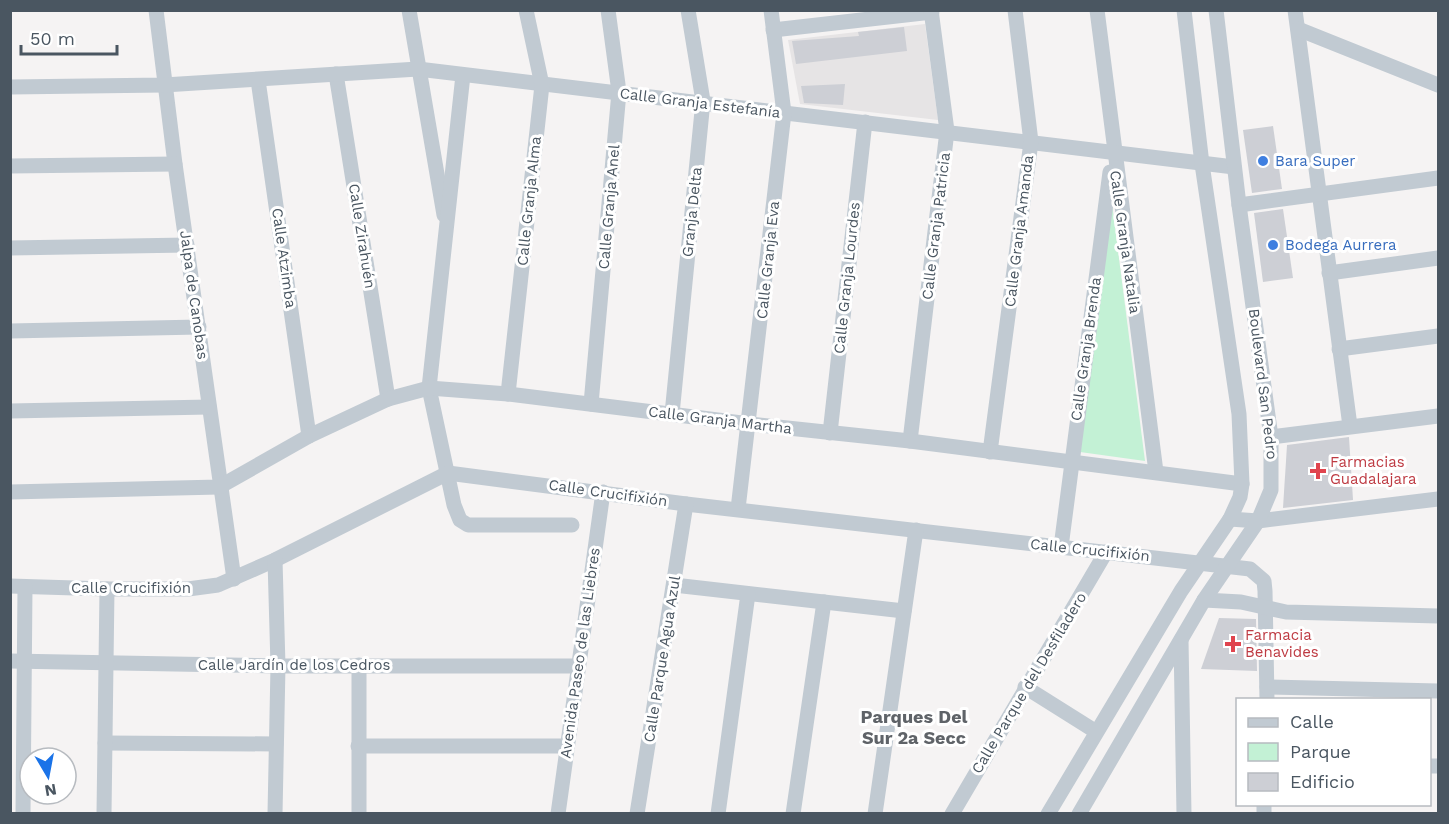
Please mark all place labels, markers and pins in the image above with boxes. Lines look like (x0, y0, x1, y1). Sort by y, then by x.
place label: Bara Super (1275, 152, 1355, 170)
marker: Bara Super (1256, 154, 1270, 168)
place label: Bodega Aurrera (1285, 236, 1397, 254)
marker: Bodega Aurrera (1266, 238, 1280, 252)
place label: Farmacias Guadalajara (1330, 453, 1417, 488)
marker: Farmacias Guadalajara (1311, 464, 1325, 478)
place label: Farmacia Benavides (1245, 626, 1319, 661)
marker: Farmacia Benavides (1226, 637, 1240, 651)

